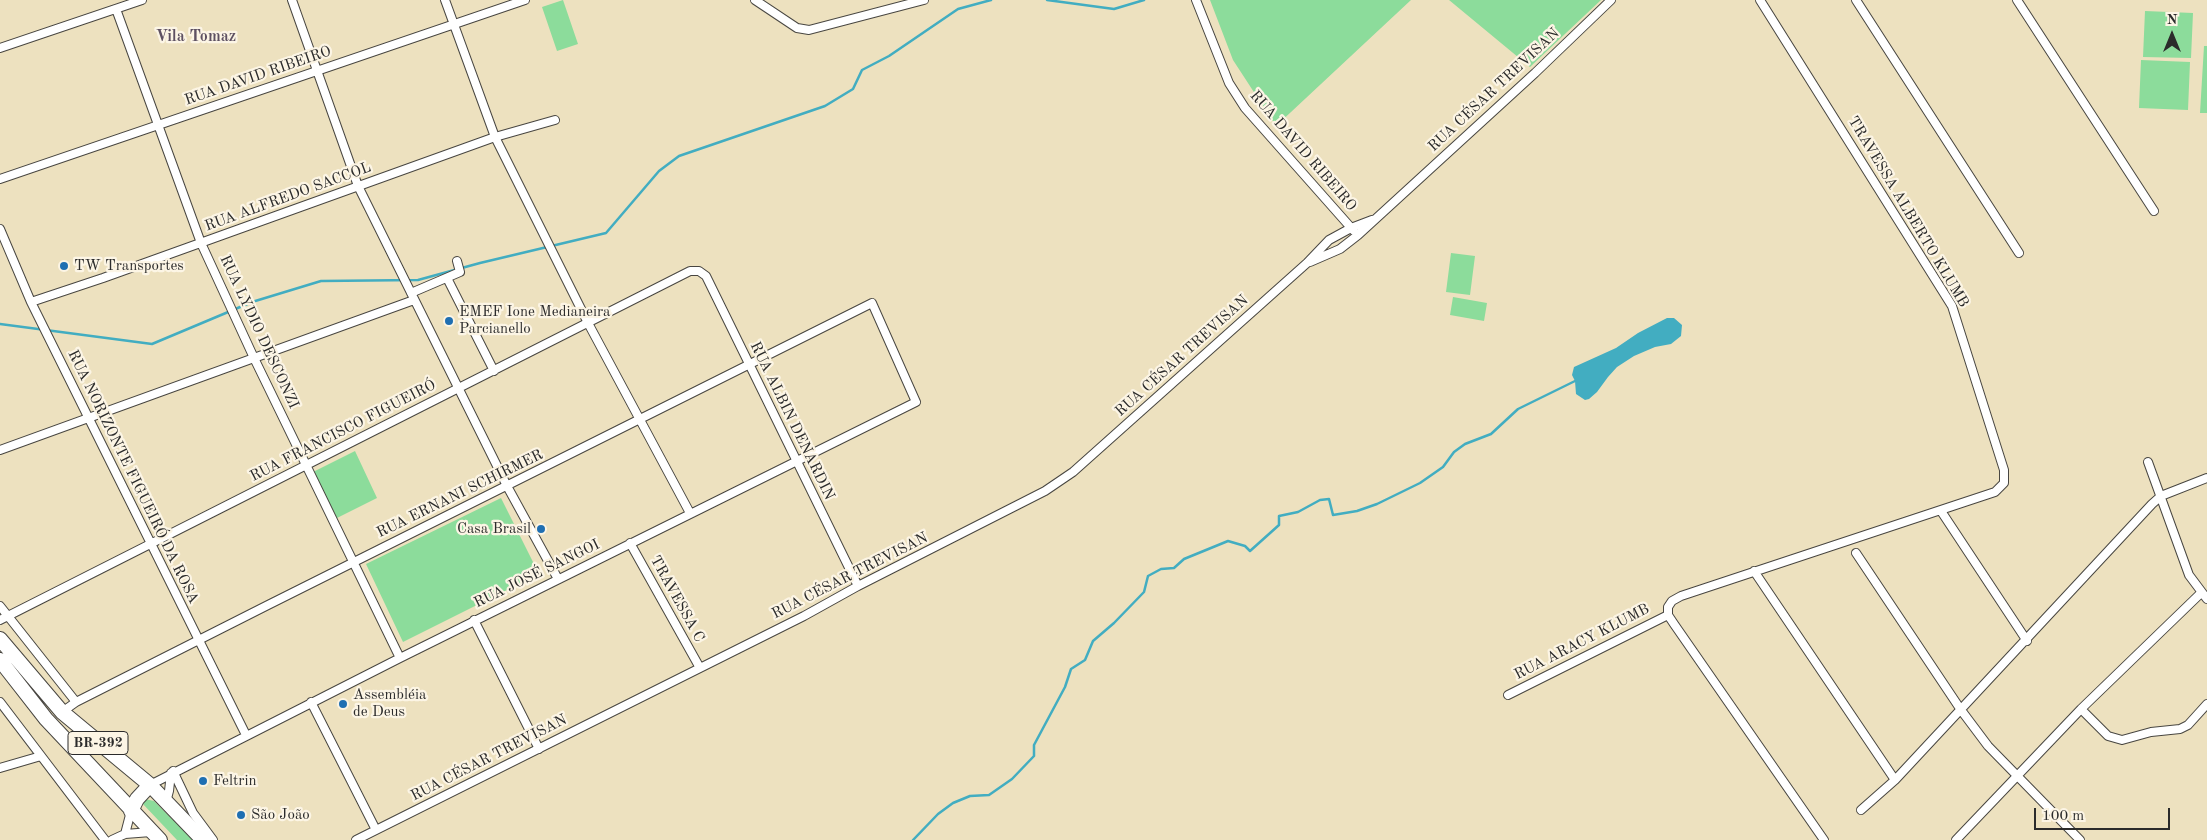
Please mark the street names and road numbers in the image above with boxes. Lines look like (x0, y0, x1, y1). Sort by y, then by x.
street label: RUA CÉSAR TREVISAN (1425, 24, 1563, 156)
street label: RUA DAVID RIBEIRO (182, 42, 334, 110)
street label: RUA DAVID RIBEIRO (1246, 87, 1360, 215)
street label: TRAVESSA ALBERTO KLUMB (1844, 113, 1972, 311)
street label: RUA ALFREDO SACCOL (202, 159, 374, 235)
street label: RUA LYDIO DESCONZI (215, 252, 303, 412)
street label: RUA CÉSAR TREVISAN (1112, 291, 1252, 421)
street label: RUA ALBIN DENARDIN (746, 339, 838, 503)
street label: RUA NORIZONTE FIGUEIRÓ DA ROSA (63, 347, 203, 607)
street label: RUA FRANCISCO FIGUEIRÓ (247, 376, 439, 486)
street label: RUA ERNANI SCHIRMER (374, 446, 546, 542)
street label: RUA CÉSAR TREVISAN (769, 529, 931, 623)
street label: RUA JOSÉ SANGOI (471, 536, 603, 612)
street label: TRAVESSA C (646, 553, 708, 645)
street label: RUA ARACY KLUMB (1511, 600, 1653, 684)
street label: RUA CÉSAR TREVISAN (408, 711, 570, 805)
road number: BR-392 (68, 731, 128, 754)

